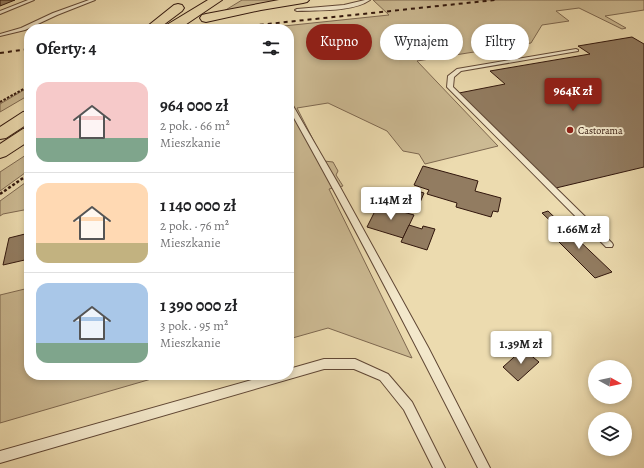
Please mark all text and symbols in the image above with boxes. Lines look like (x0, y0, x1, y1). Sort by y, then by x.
chip: Kupno (306, 24, 372, 60)
chip: Wynajem (380, 24, 463, 60)
chip: Filtry (471, 24, 529, 60)
text: Oferty: 4 (36, 37, 96, 60)
icon: filters (260, 37, 282, 59)
pin: 964K zł (536, 78, 610, 112)
text: 964K zł (554, 82, 592, 99)
text: 964 000 zł (160, 94, 228, 117)
icon: home (68, 98, 116, 146)
text: 2 pok. · 66 m² (160, 117, 230, 134)
place label: Castorama (578, 124, 623, 137)
marker: Castorama (565, 125, 575, 135)
text: Mieszkanie (160, 134, 220, 151)
pin: 1.14M zł (350, 187, 432, 221)
text: 1.14M zł (370, 191, 412, 208)
text: 1 140 000 zł (160, 194, 236, 217)
icon: home (68, 199, 116, 247)
pin: 1.66M zł (538, 216, 620, 250)
text: 2 pok. · 76 m² (160, 217, 229, 234)
text: 1.66M zł (557, 220, 601, 237)
text: Mieszkanie (160, 234, 220, 251)
text: 1 390 000 zł (160, 294, 237, 317)
icon: home (68, 299, 116, 347)
text: 3 pok. · 95 m² (160, 317, 228, 334)
pin: 1.39M zł (480, 331, 562, 365)
text: Mieszkanie (160, 334, 220, 351)
text: 1.39M zł (500, 335, 542, 352)
north arrow (588, 360, 632, 404)
map controls (588, 360, 632, 456)
button: layers (588, 412, 632, 456)

